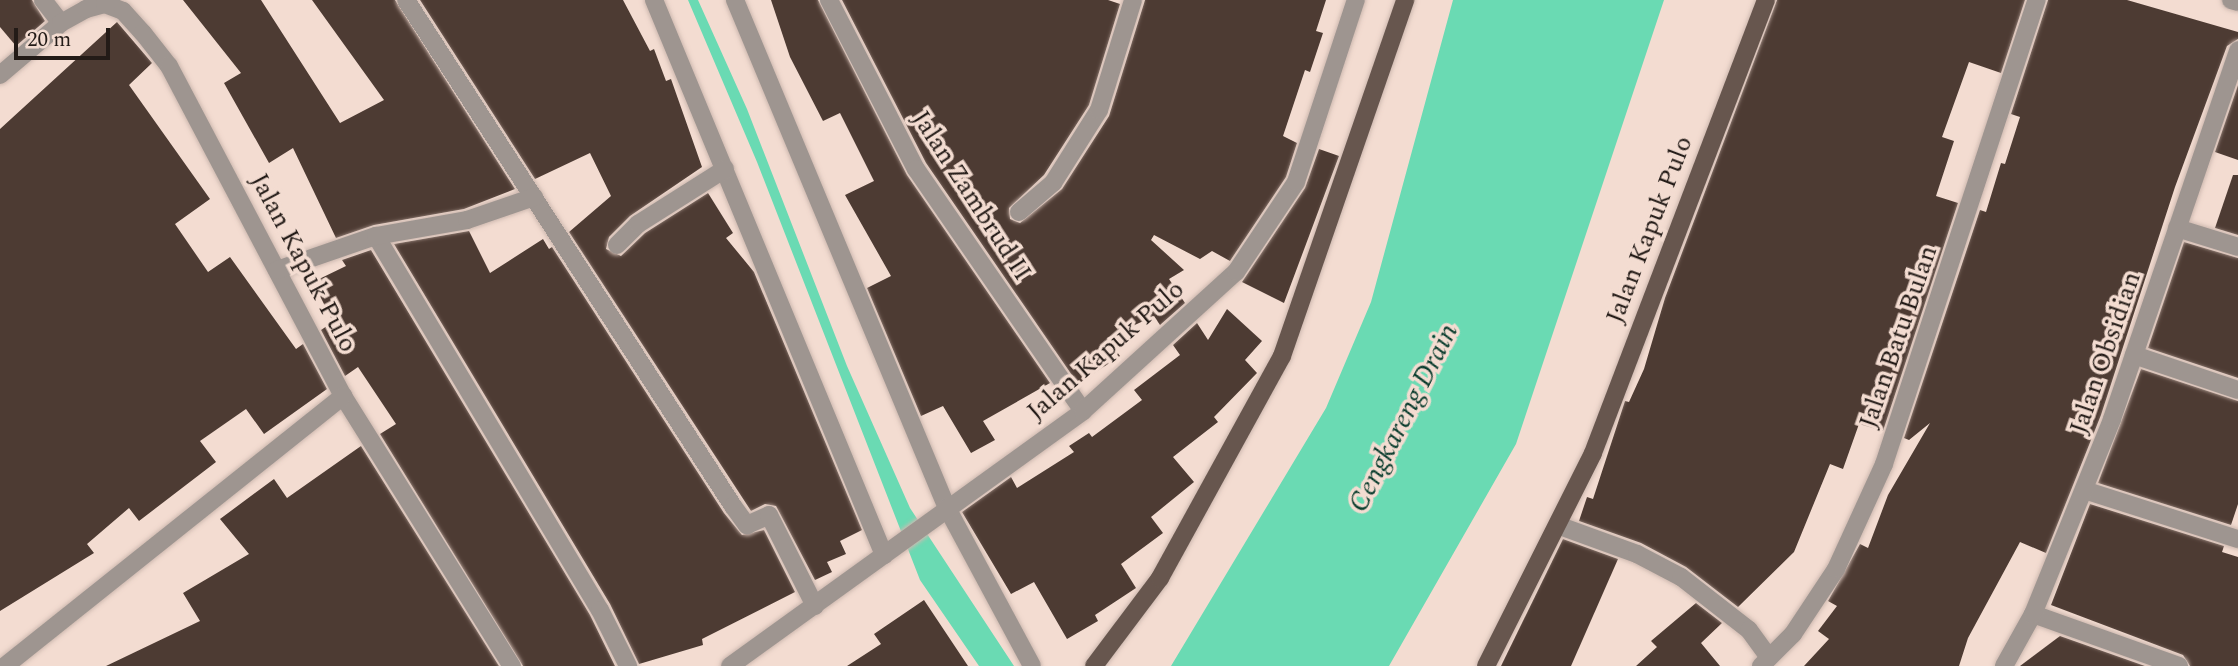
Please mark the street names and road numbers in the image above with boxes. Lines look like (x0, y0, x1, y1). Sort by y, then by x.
street label: Jalan Zambrud II (904, 105, 1038, 287)
street label: Jalan Kapuk Pulo (1600, 132, 1700, 328)
street label: Jalan Kapuk Pulo (243, 168, 363, 358)
street label: Jalan Batu Bulan (1853, 242, 1945, 432)
street label: Jalan Obsidian (2064, 268, 2148, 438)
street label: Jalan Kapuk Pulo (1021, 274, 1191, 428)

